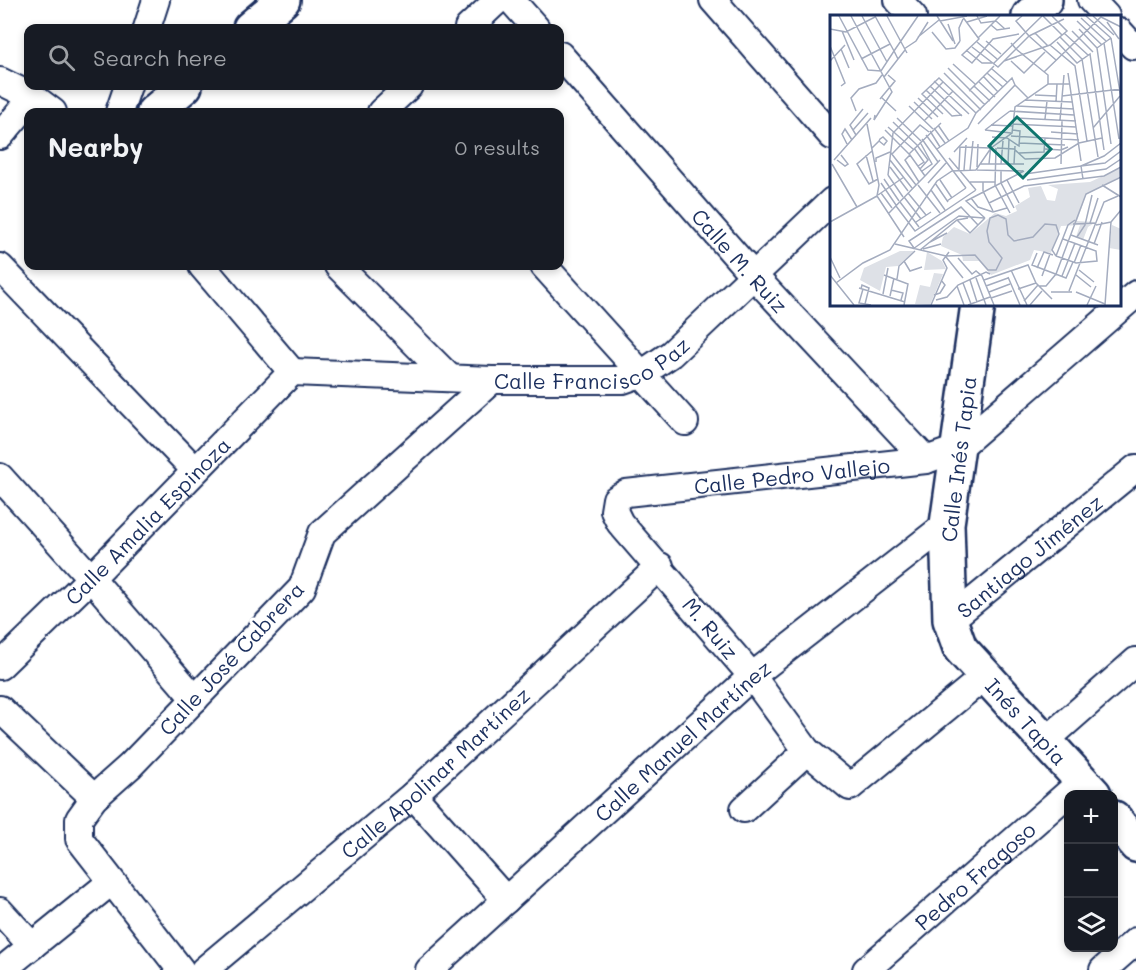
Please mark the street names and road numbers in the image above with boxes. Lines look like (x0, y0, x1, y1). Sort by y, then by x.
street label: Calle M. Ruiz (687, 202, 794, 318)
street label: Calle Francisco Paz (494, 331, 695, 394)
street label: Calle Inés Tapia (934, 375, 982, 543)
street label: Calle Amalia Espinoza (59, 431, 235, 610)
street label: Calle Pedro Vallejo (692, 451, 891, 499)
street label: Santiago Jiménez (950, 488, 1108, 623)
street label: Calle José Cabrera (153, 575, 309, 741)
street label: M. Ruiz (677, 591, 745, 665)
street label: Calle Manuel Martínez (588, 653, 776, 827)
street label: Inés Tapia (980, 672, 1074, 770)
street label: Calle Apolinar Martínez (335, 681, 535, 864)
street label: Pedro Fragoso (908, 815, 1040, 935)

